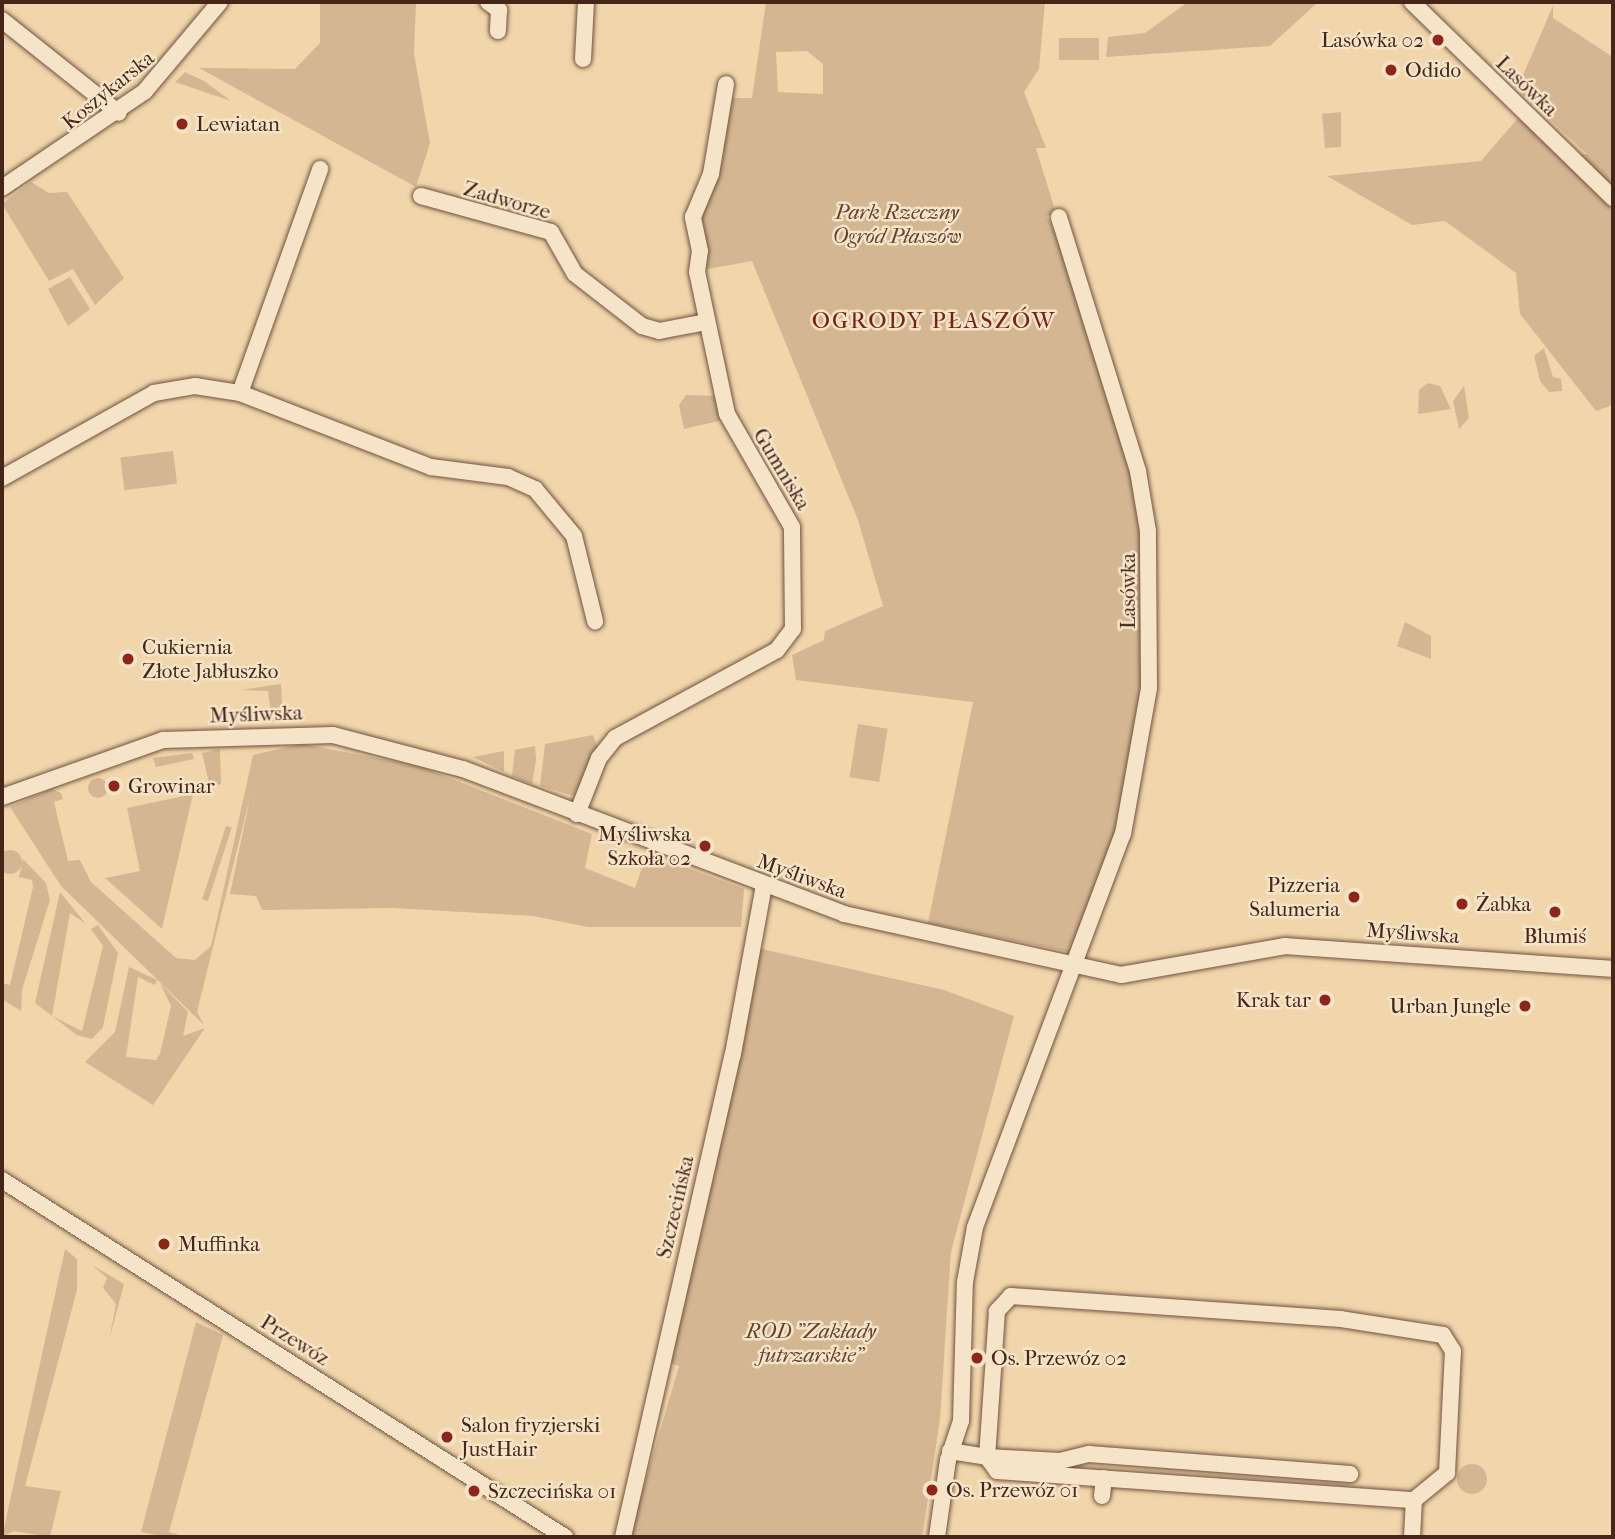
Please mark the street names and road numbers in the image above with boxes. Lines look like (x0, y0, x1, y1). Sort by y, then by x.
street label: Koszykarska (57, 45, 159, 135)
street label: Lasówka (1491, 50, 1563, 122)
street label: Zadworze (461, 176, 553, 224)
street label: Gumniska (748, 424, 816, 514)
street label: Lasówka (1115, 553, 1141, 629)
street label: Myśliwska (209, 700, 303, 728)
street label: Myśliwska (754, 848, 850, 904)
street label: Myśliwska (1366, 917, 1460, 949)
street label: Szczecińska (651, 1153, 699, 1261)
street label: Przewóz (256, 1309, 334, 1371)

